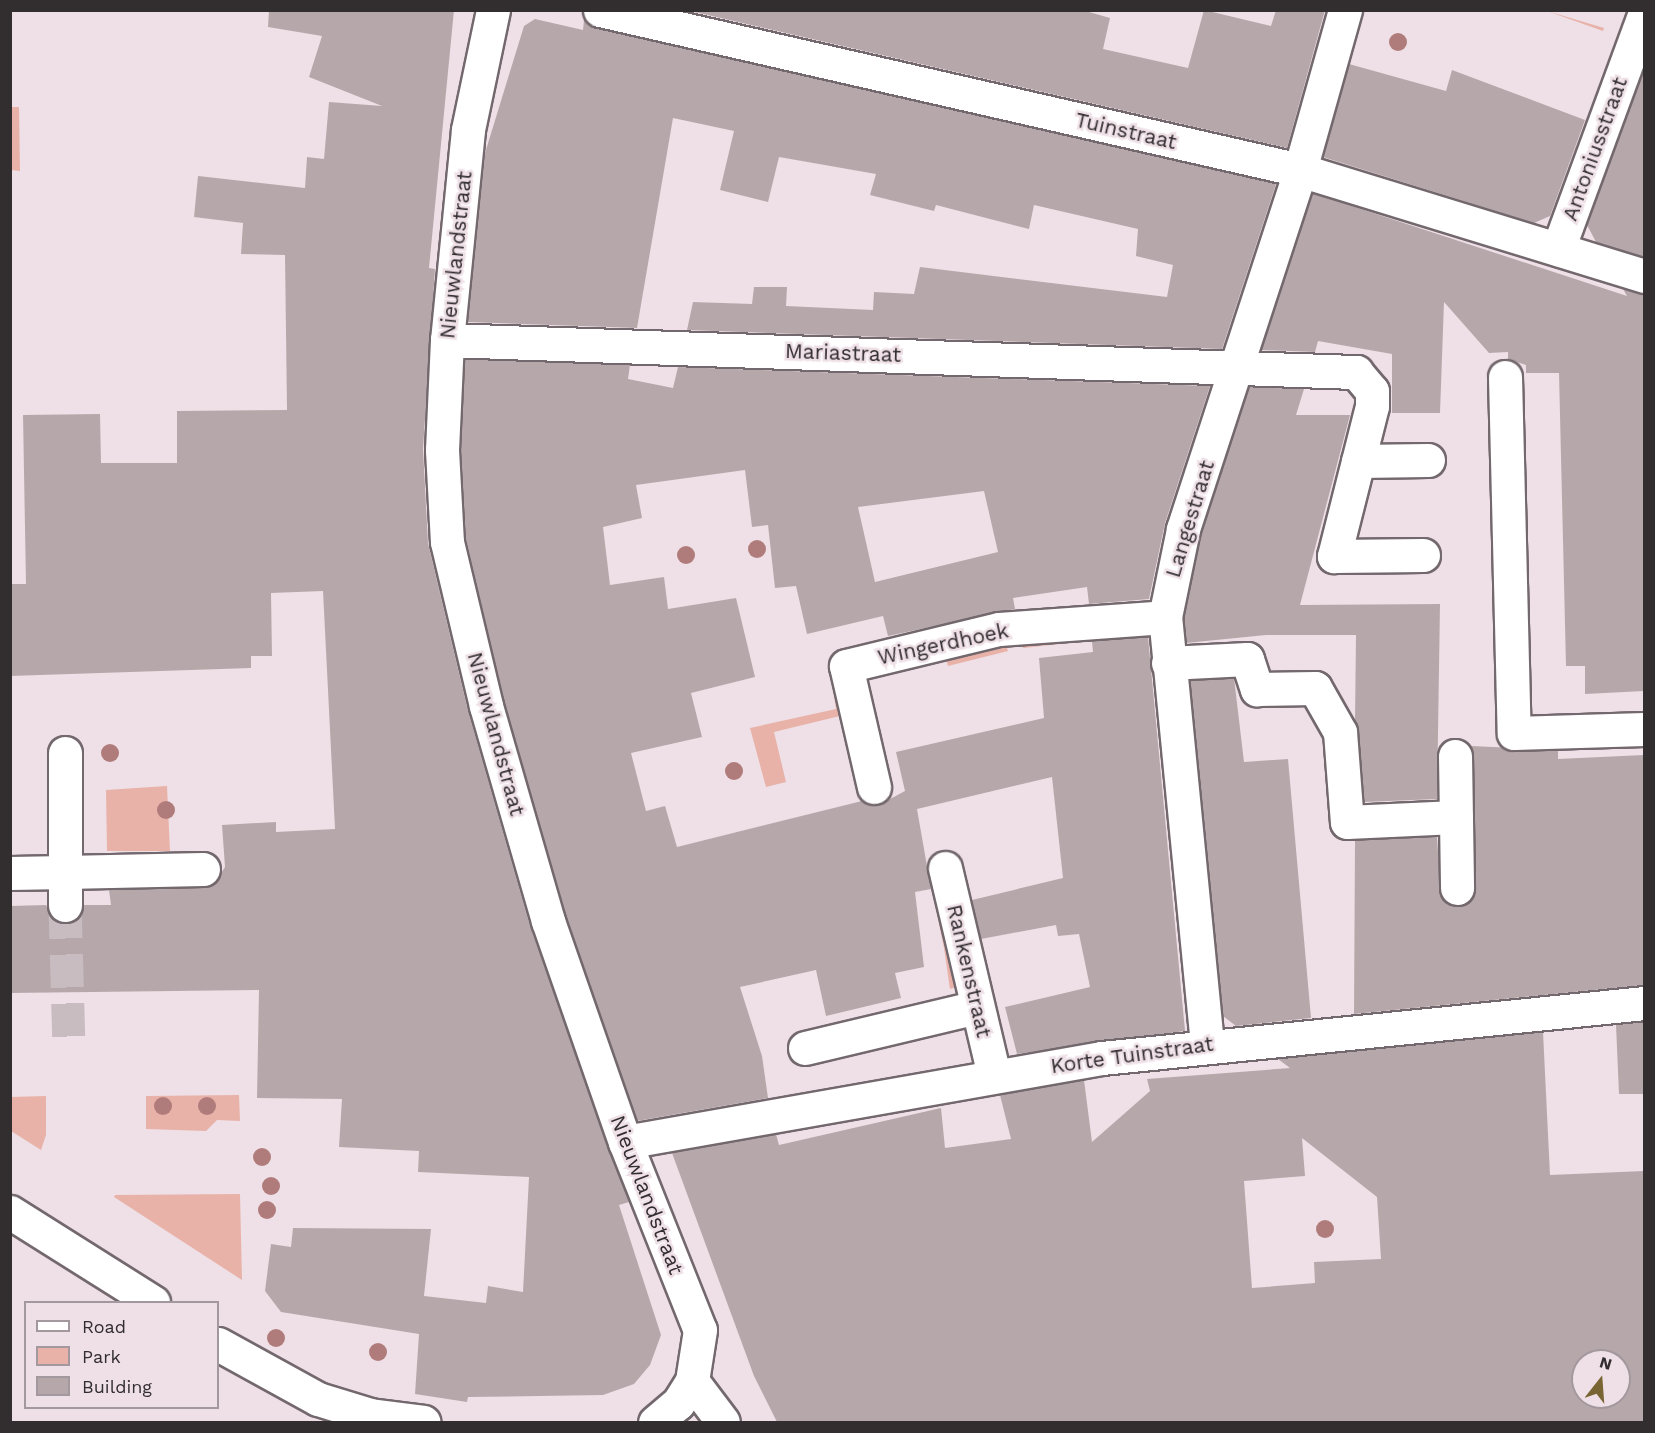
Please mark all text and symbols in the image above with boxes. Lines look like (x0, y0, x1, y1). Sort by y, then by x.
street label: Antoniusstraat (1557, 74, 1633, 224)
street label: Tuinstraat (1073, 107, 1179, 155)
street label: Nieuwlandstraat (435, 170, 477, 340)
street label: Mariastraat (785, 338, 901, 368)
street label: Langestraat (1160, 457, 1220, 581)
street label: Wingerdhoek (875, 618, 1011, 670)
street label: Nieuwlandstraat (462, 649, 530, 819)
street label: Rankenstraat (941, 902, 997, 1040)
street label: Korte Tuinstraat (1049, 1031, 1215, 1079)
street label: Nieuwlandstraat (605, 1112, 689, 1278)
legend (24, 1301, 219, 1409)
text: Road (82, 1316, 126, 1337)
text: Park (82, 1346, 121, 1367)
north arrow (1571, 1349, 1631, 1409)
text: N (1597, 1352, 1614, 1374)
text: Building (82, 1376, 152, 1397)

